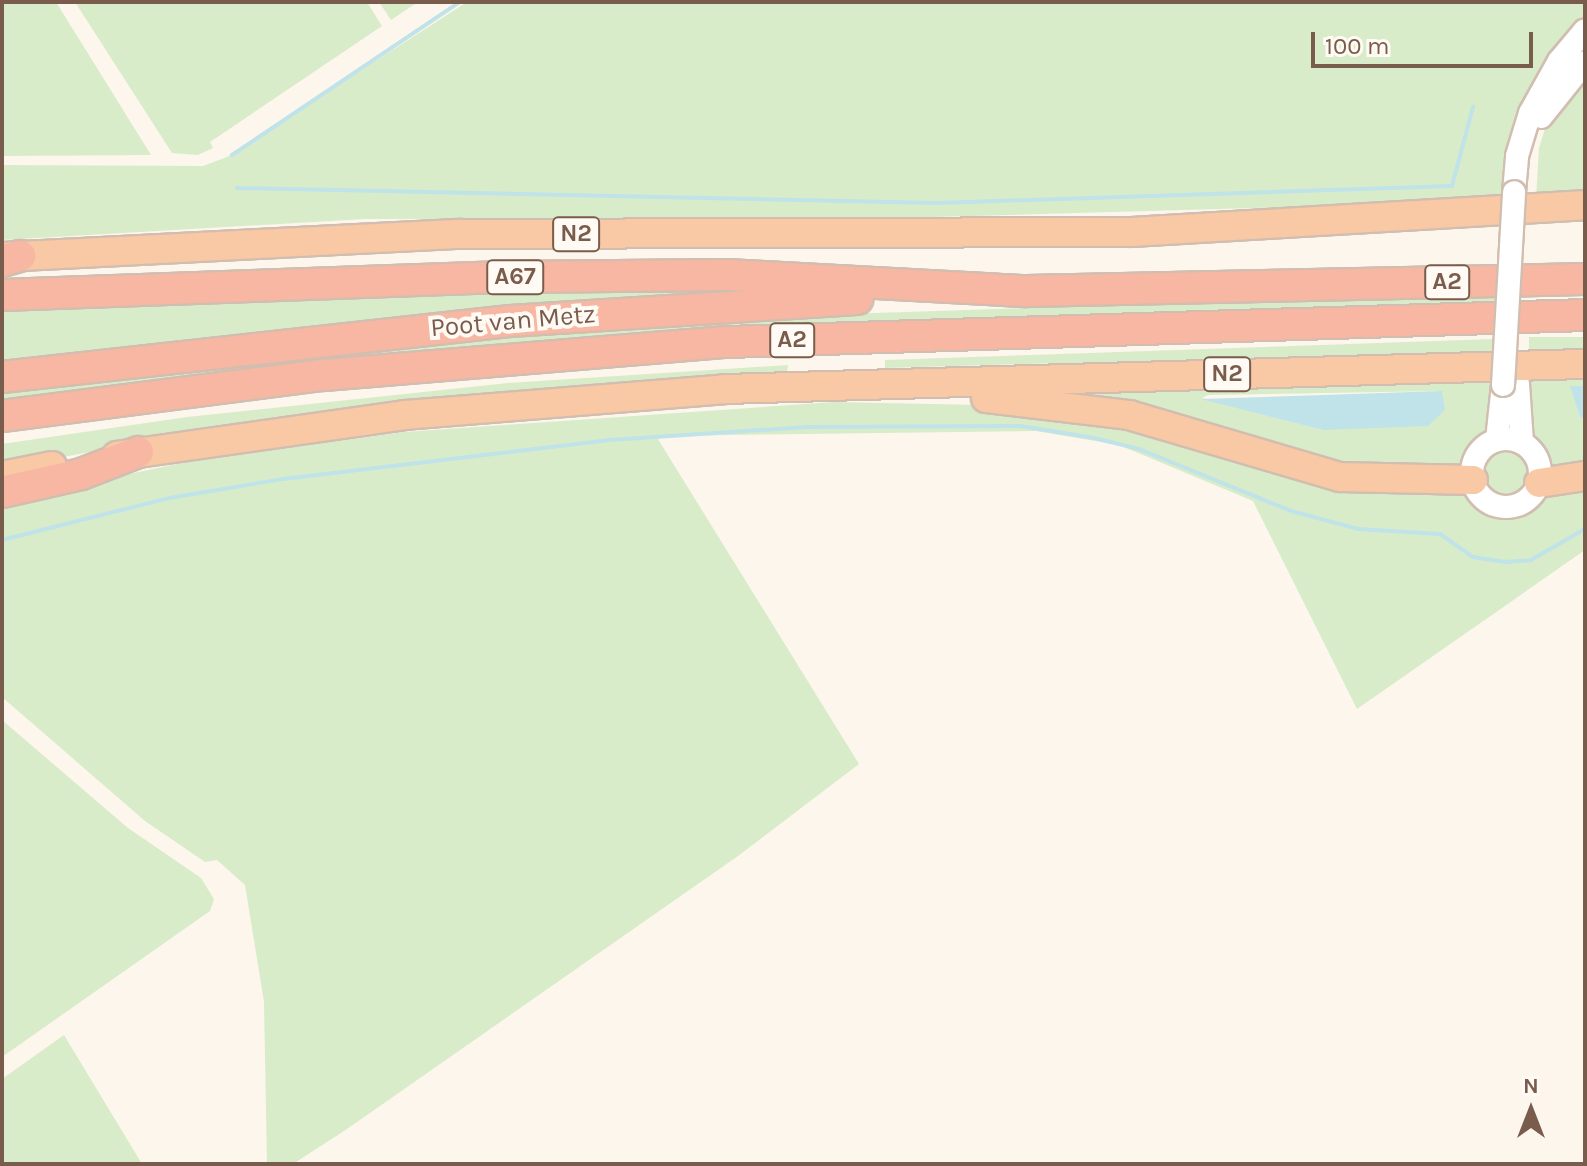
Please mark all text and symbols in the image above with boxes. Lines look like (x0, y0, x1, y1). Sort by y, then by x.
scale bar (1315, 16, 1537, 66)
text: 100 m (1325, 32, 1390, 60)
road number: N2 (552, 214, 600, 254)
road number: A67 (485, 257, 545, 297)
road number: A2 (1423, 262, 1471, 302)
street label: Poot van Metz (429, 298, 597, 344)
road number: A2 (768, 320, 816, 360)
road number: N2 (1203, 354, 1251, 394)
north arrow (1491, 1070, 1571, 1150)
text: N (1523, 1073, 1539, 1099)

